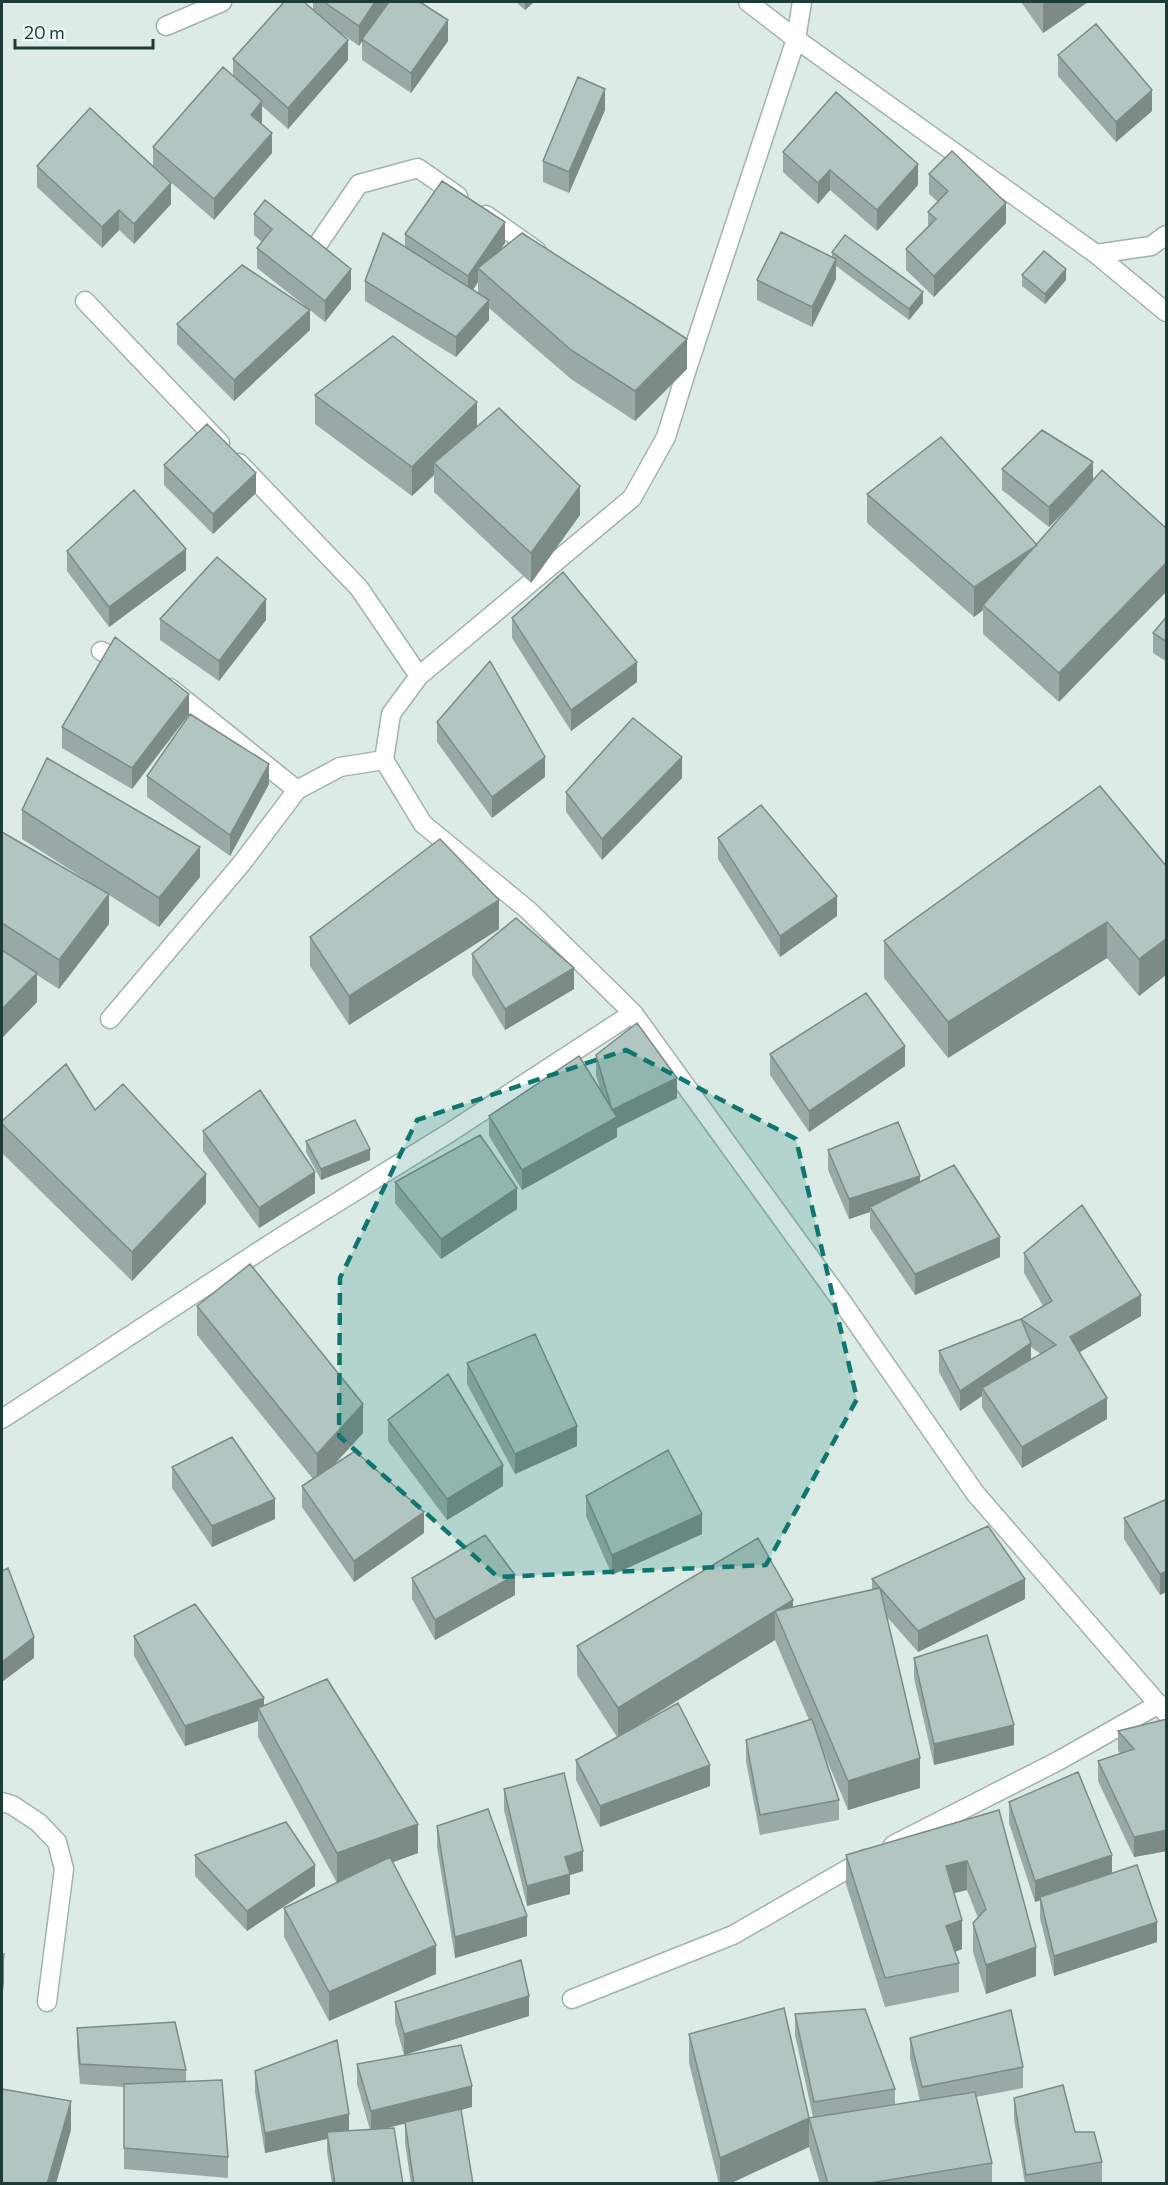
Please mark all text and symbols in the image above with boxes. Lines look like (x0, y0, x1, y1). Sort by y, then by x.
scale bar (15, 12, 153, 50)
text: 20 m (24, 21, 65, 43)

